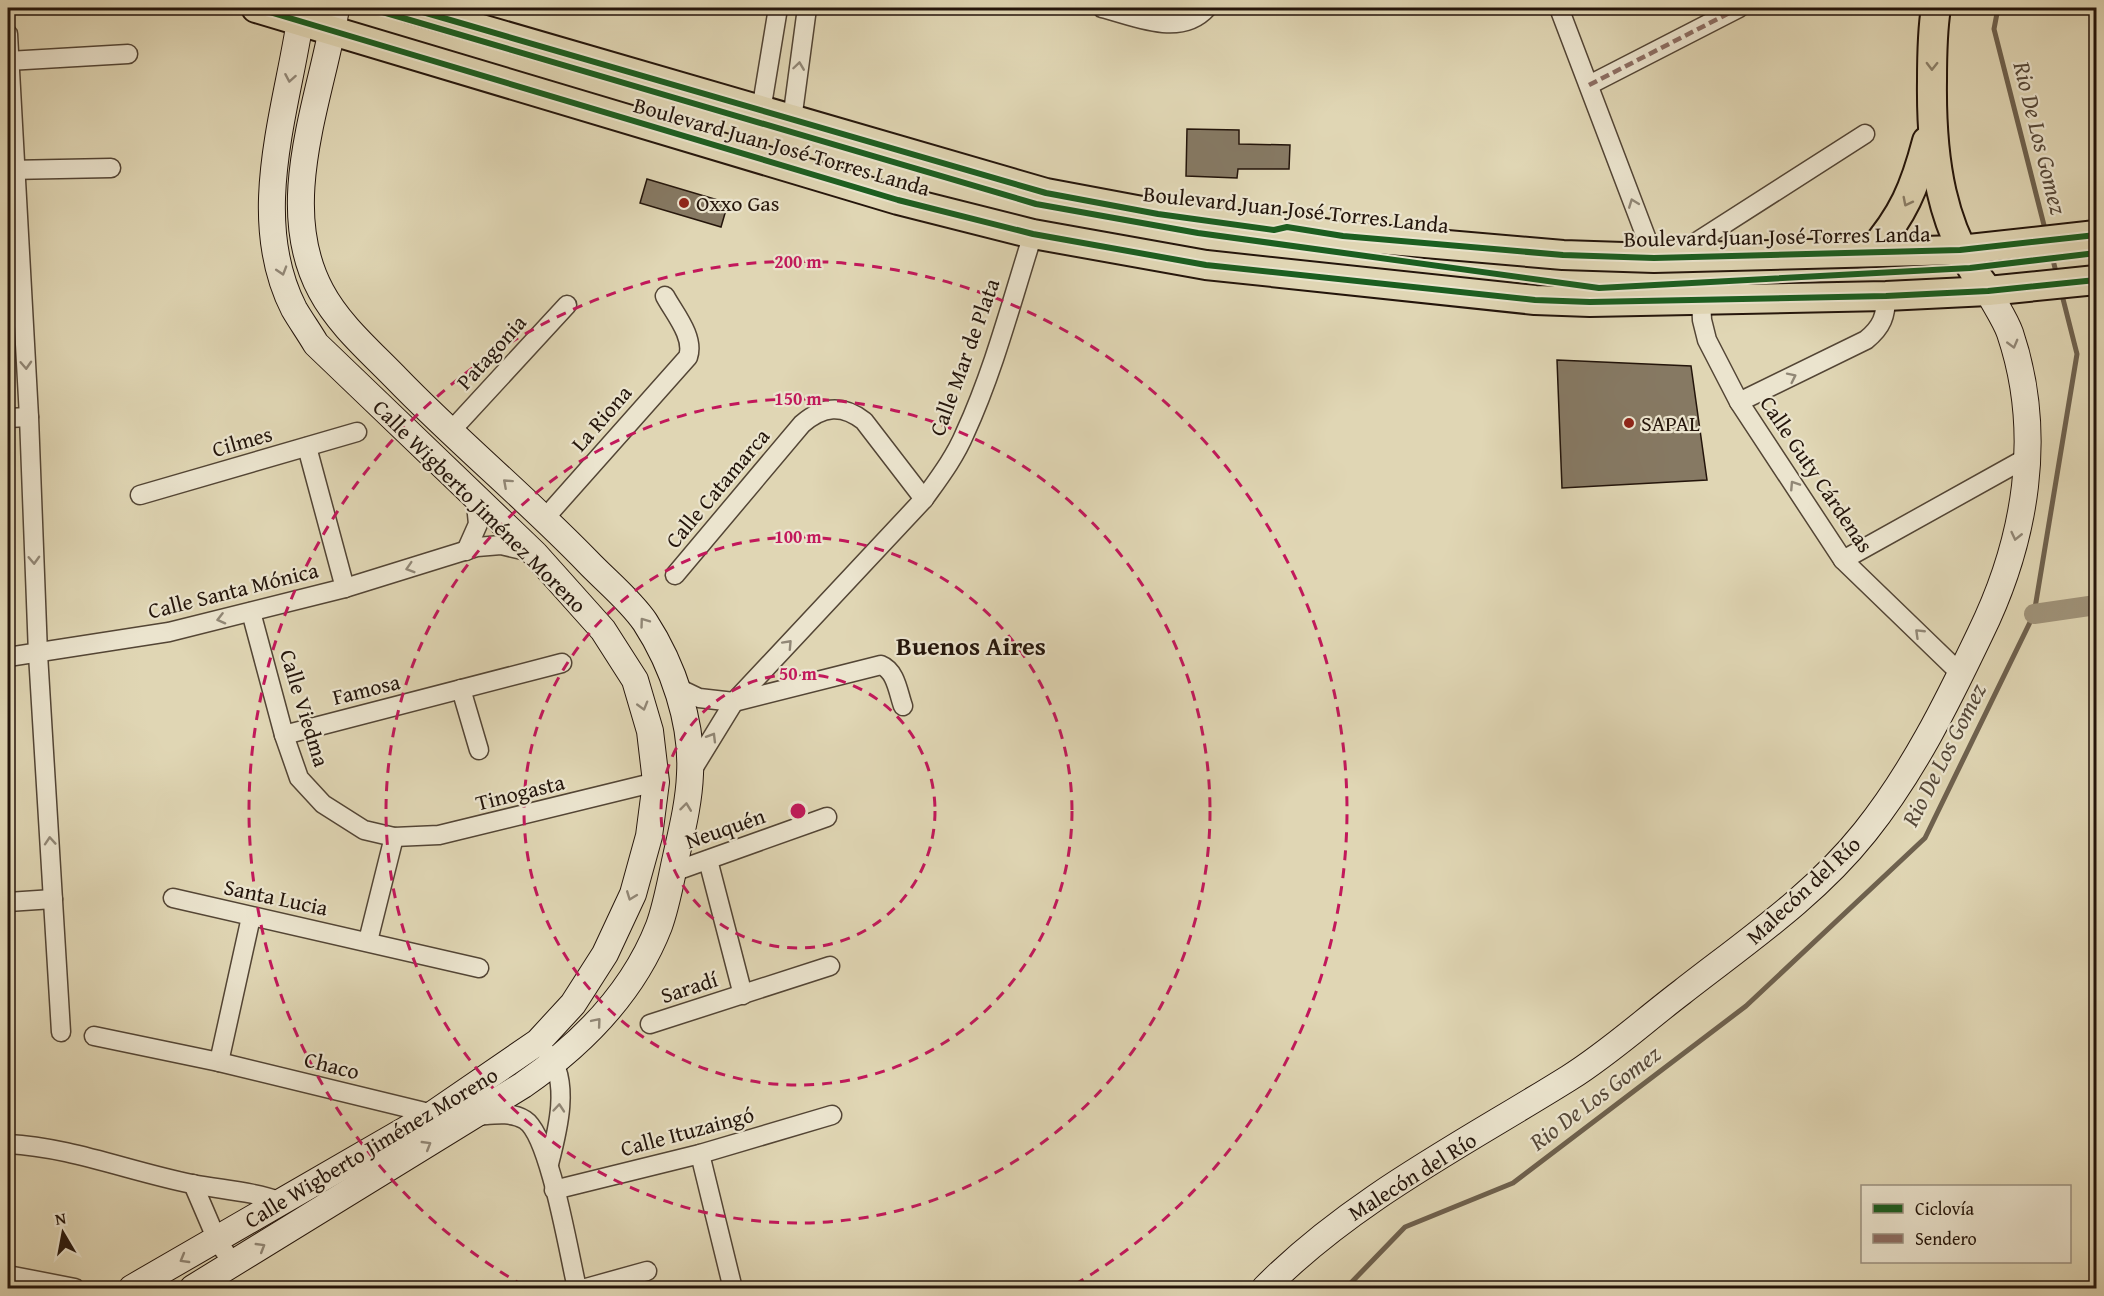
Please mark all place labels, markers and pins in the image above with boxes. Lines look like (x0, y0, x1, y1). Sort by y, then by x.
place label: Oxxo Gas (696, 187, 780, 219)
marker: Oxxo Gas (677, 196, 691, 210)
place label: SAPAL (1641, 407, 1700, 439)
marker: SAPAL (1622, 416, 1636, 430)
centre of rings (788, 801, 808, 821)

